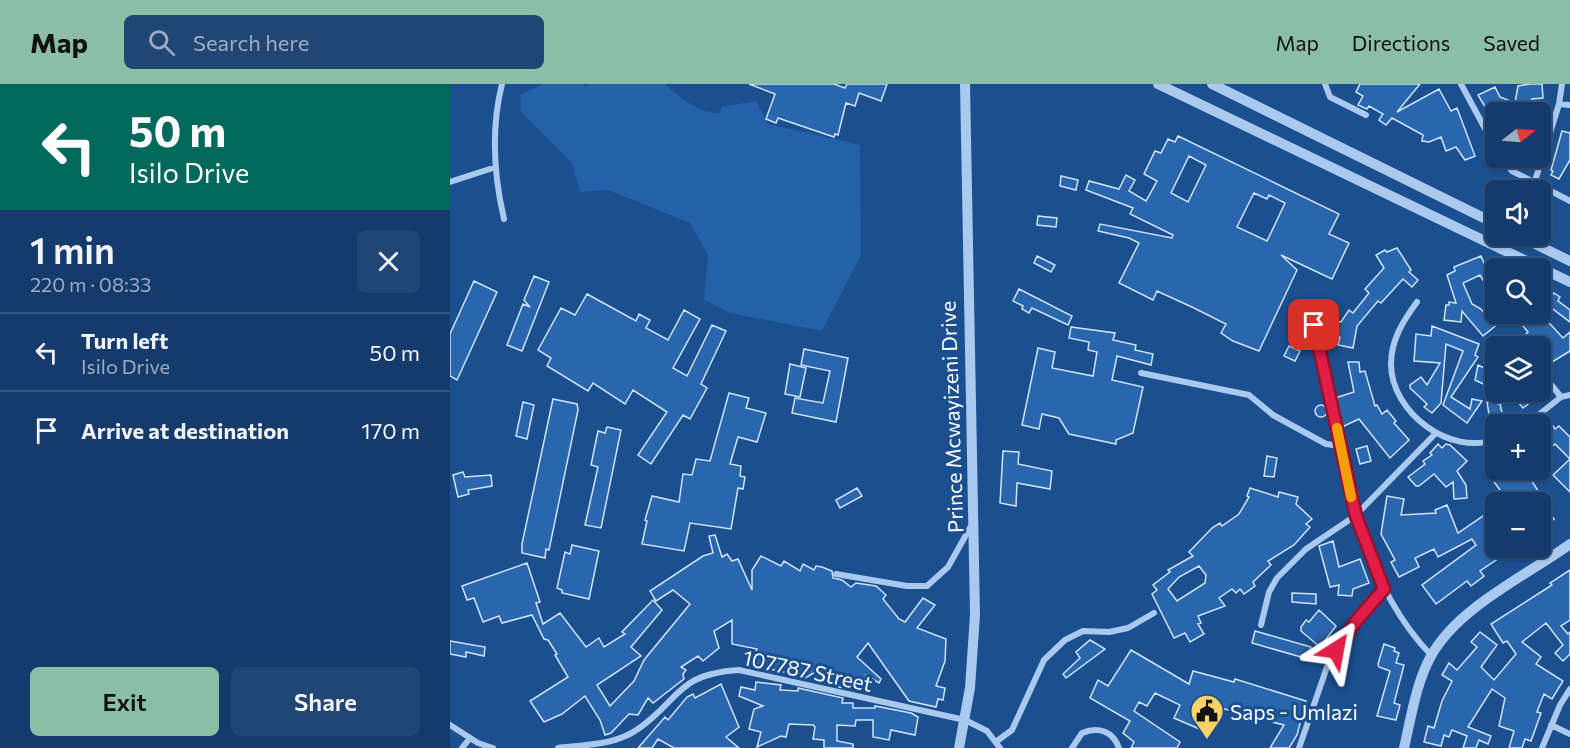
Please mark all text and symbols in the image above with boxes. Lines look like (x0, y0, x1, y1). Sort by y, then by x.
search box (124, 15, 544, 69)
text: Map (30, 25, 88, 59)
icon: search (145, 26, 178, 59)
text: Search here (193, 29, 309, 56)
text: Map (1276, 30, 1319, 55)
text: Directions (1352, 30, 1450, 55)
text: Saved (1483, 30, 1540, 55)
north arrow (1485, 102, 1551, 168)
map controls (1485, 102, 1551, 558)
text: 50 m (129, 104, 226, 156)
icon: left (30, 108, 108, 186)
text: Isilo Drive (129, 156, 249, 189)
button: sound (1485, 180, 1551, 246)
text: 1 min (30, 227, 115, 271)
button: close (357, 230, 420, 293)
button: search (1485, 258, 1551, 324)
text: 220 m · 08:33 (30, 272, 152, 296)
pin (1288, 299, 1339, 350)
street label: Prince Mcwayizeni Drive (934, 301, 968, 533)
icon: arrive (1297, 308, 1330, 341)
text: Turn left (81, 327, 168, 354)
icon: left (30, 336, 63, 369)
button: layers (1485, 336, 1551, 402)
text: 50 m (370, 339, 420, 366)
text: Isilo Drive (81, 354, 170, 378)
icon: arrive (30, 414, 63, 447)
button: + (1485, 414, 1551, 480)
text: Arrive at destination (81, 417, 289, 444)
text: 170 m (361, 417, 420, 444)
button: − (1485, 492, 1551, 558)
position arrow (1304, 618, 1368, 682)
street label: 107787 Street (741, 644, 875, 696)
button: Exit (30, 667, 219, 736)
button: Share (231, 667, 420, 736)
public building icon: Saps - Umlazi (1189, 693, 1225, 740)
place label: Saps - Umlazi (1230, 699, 1358, 724)

